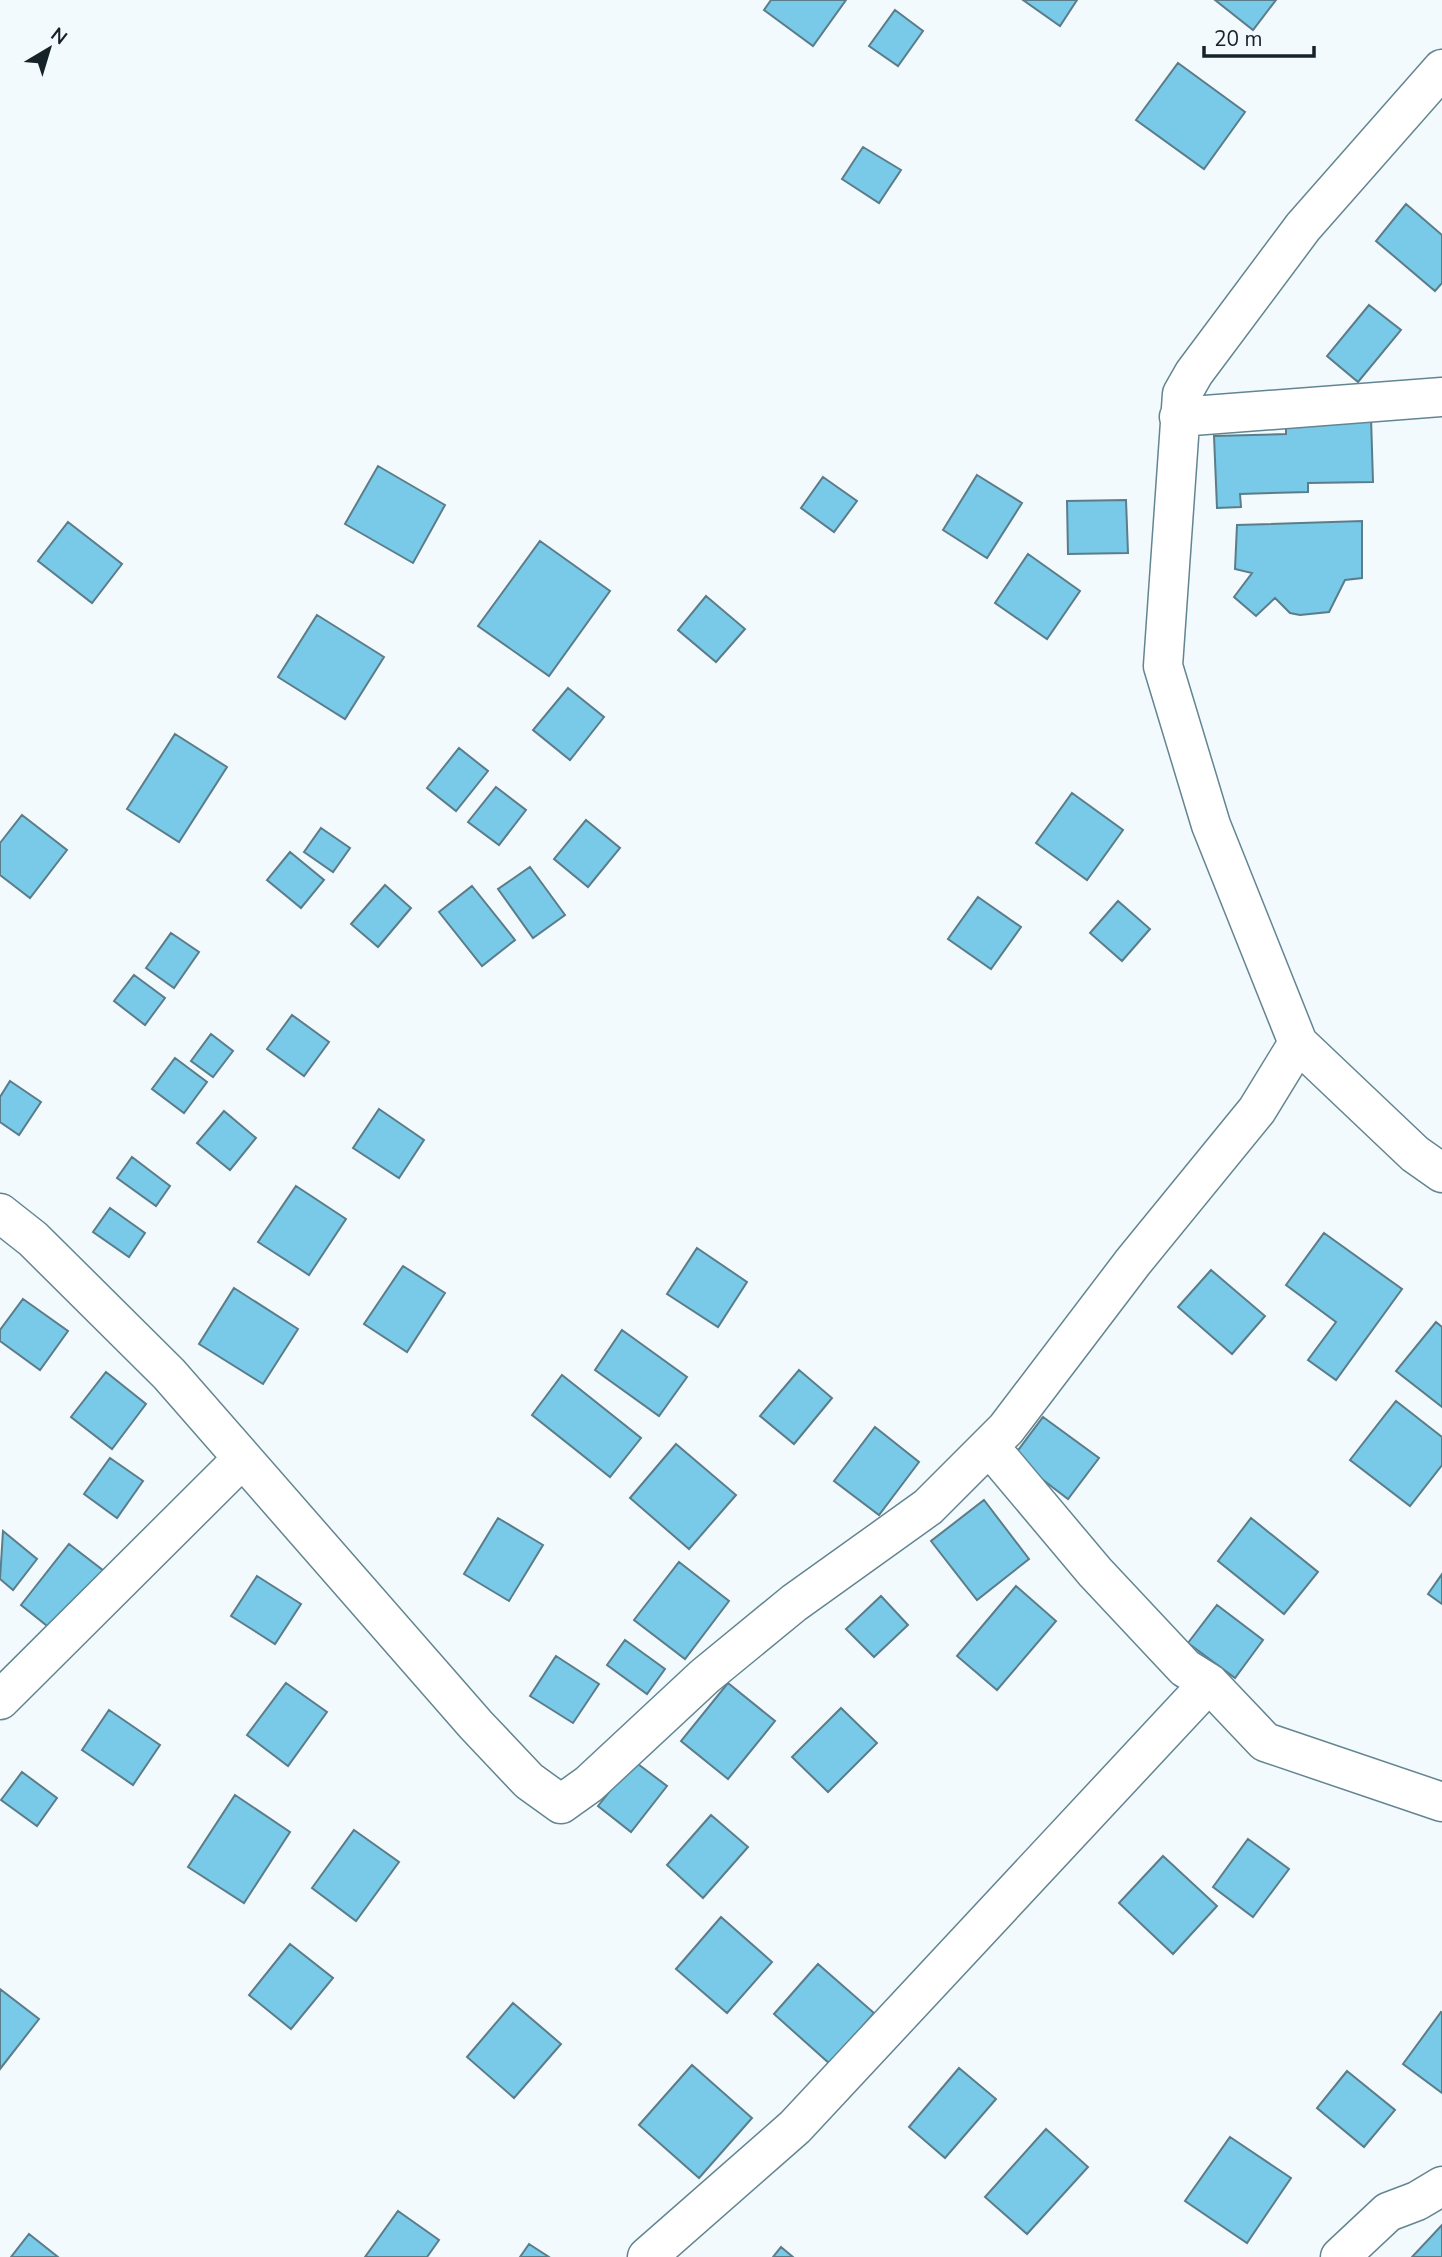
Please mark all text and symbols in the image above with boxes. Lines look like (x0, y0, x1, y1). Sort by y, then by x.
north arrow (14, 14, 84, 84)
scale bar (1204, 14, 1314, 58)
text: N (45, 22, 72, 51)
text: 20 m (1214, 25, 1263, 53)

